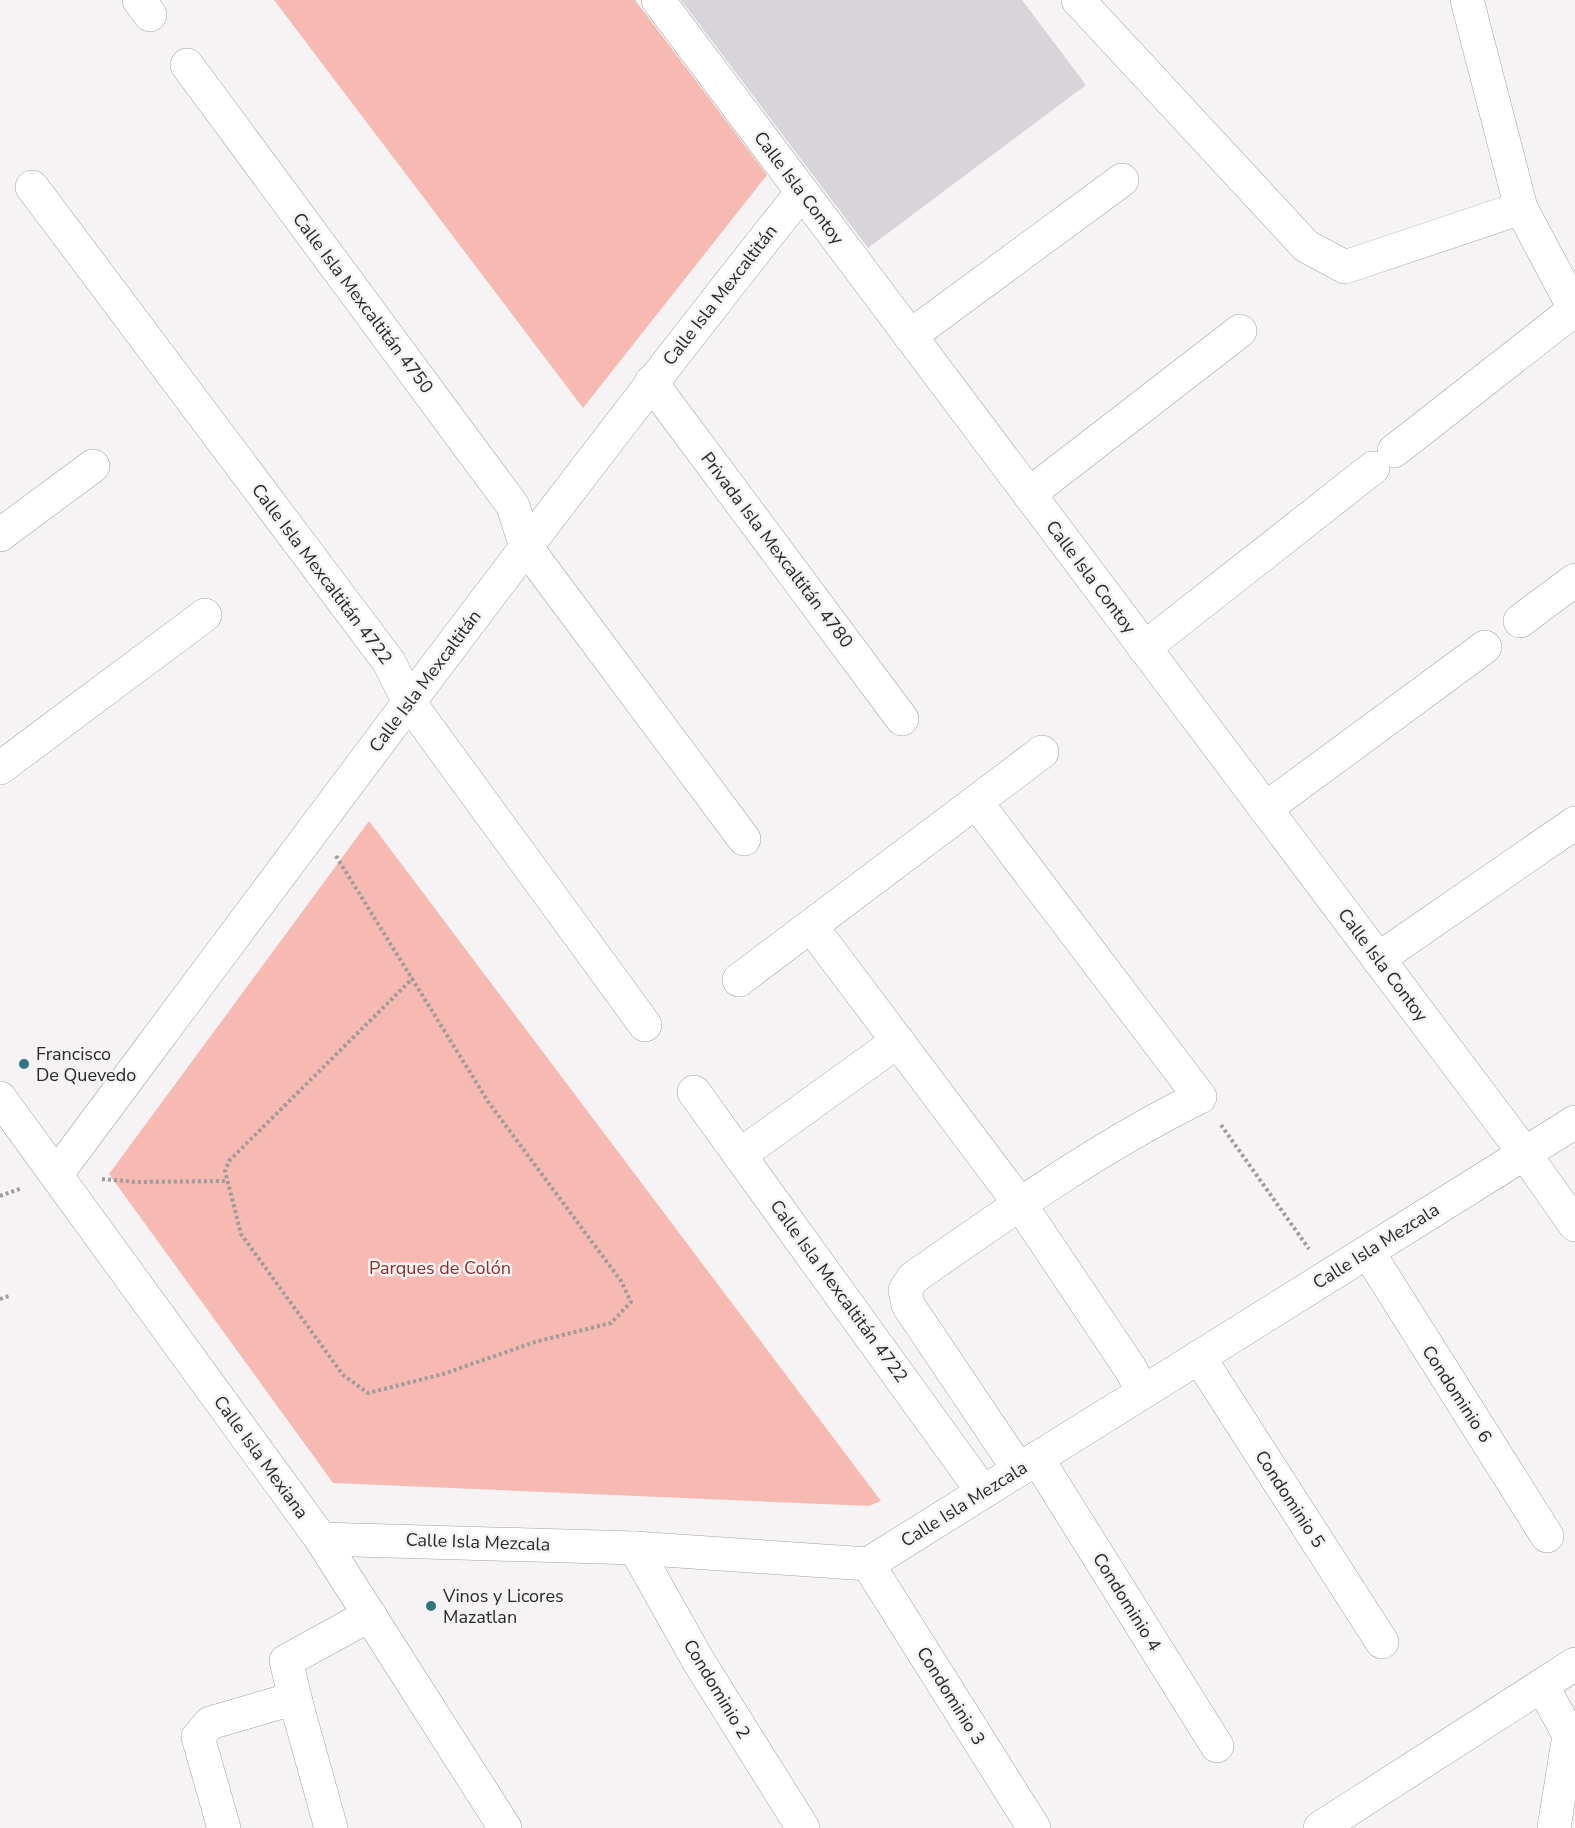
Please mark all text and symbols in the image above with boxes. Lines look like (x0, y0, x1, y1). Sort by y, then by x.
street label: Calle Isla Contoy (749, 126, 850, 250)
street label: Calle Isla Mexcaltitán 4750 (287, 208, 439, 398)
street label: Calle Isla Mexcaltitán (657, 220, 783, 370)
street label: Privada Isla Mexcaltitán 4780 (695, 447, 859, 653)
street label: Calle Isla Mexcaltitán 4722 (246, 479, 398, 669)
street label: Calle Isla Contoy (1041, 515, 1142, 639)
street label: Calle Isla Mexcaltitán (363, 605, 487, 757)
street label: Calle Isla Contoy (1333, 903, 1434, 1027)
place label: Francisco De Quevedo (36, 1042, 136, 1087)
marker: Francisco De Quevedo (17, 1057, 31, 1071)
street label: Calle Isla Mexcaltitán 4722 (765, 1195, 913, 1387)
street label: Calle Isla Mezcala (1308, 1197, 1444, 1295)
park label: Parques de Colón (369, 1256, 511, 1280)
street label: Condominio 6 (1417, 1341, 1497, 1447)
street label: Calle Isla Mexiana (208, 1391, 314, 1523)
street label: Condominio 5 (1250, 1446, 1330, 1552)
street label: Calle Isla Mezcala (896, 1455, 1032, 1553)
street label: Calle Isla Mezcala (405, 1527, 551, 1557)
street label: Condominio 4 (1087, 1548, 1167, 1656)
place label: Vinos y Licores Mazatlan (442, 1584, 564, 1629)
marker: Vinos y Licores Mazatlan (424, 1599, 438, 1613)
street label: Condominio 2 (678, 1635, 756, 1743)
street label: Condominio 3 (911, 1642, 991, 1750)

